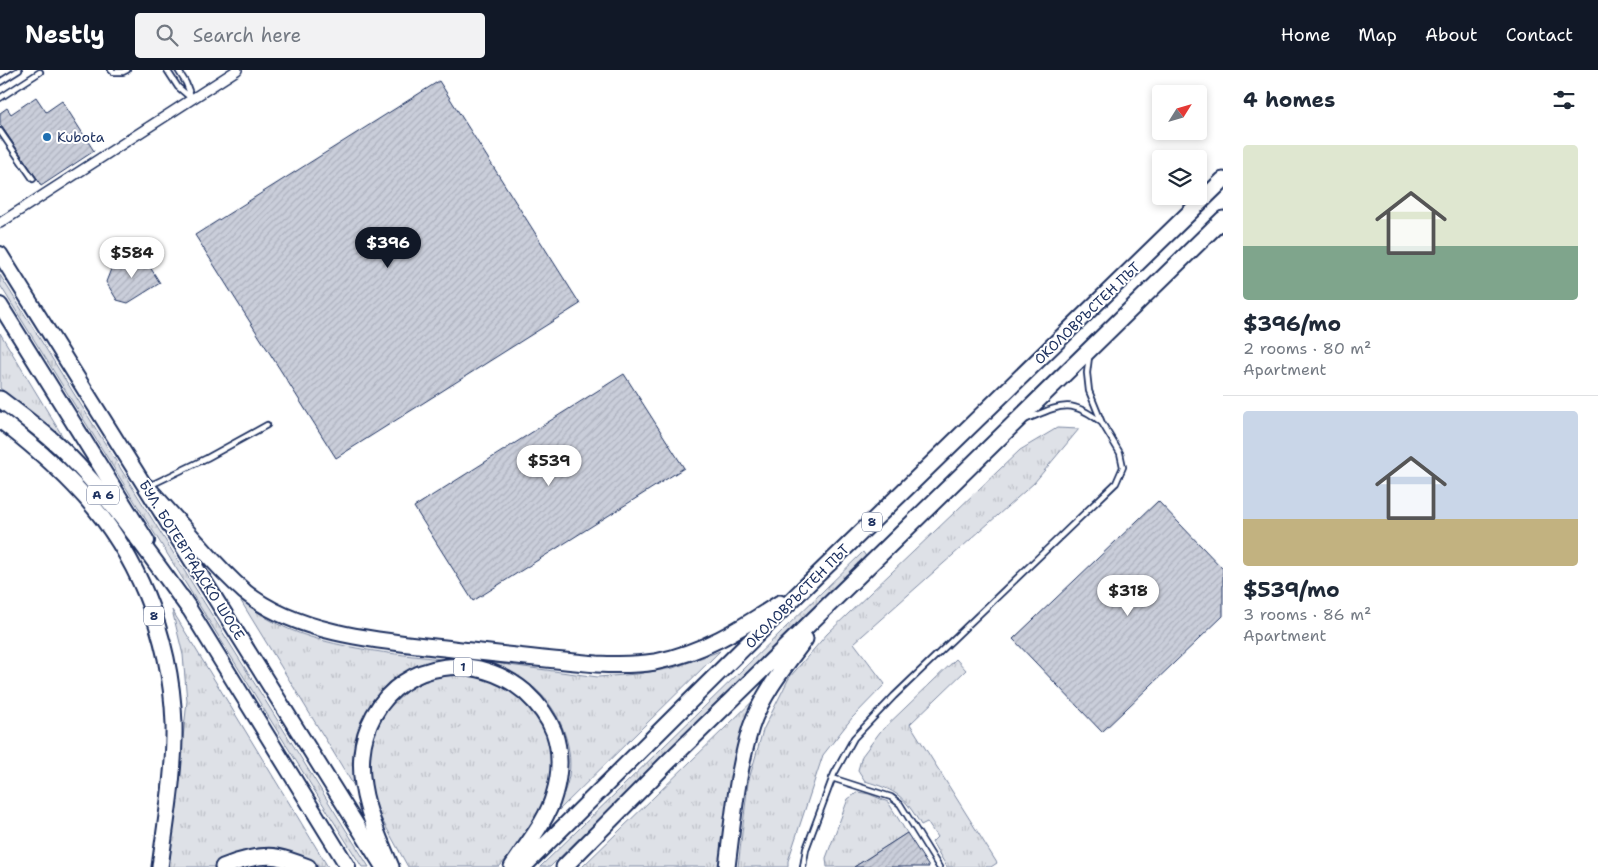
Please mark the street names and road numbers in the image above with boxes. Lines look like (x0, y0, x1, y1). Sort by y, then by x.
street label: ОКОЛОВРЪСТЕН ПЪТ (1030, 258, 1144, 368)
street label: БУЛ. БОТЕВГРАДСКО ШОСЕ (135, 477, 249, 644)
road number: A 6 (87, 486, 119, 504)
road number: 8 (862, 512, 882, 532)
street label: ОКОЛОВРЪСТЕН ПЪТ (741, 540, 853, 652)
road number: 8 (144, 606, 164, 626)
road number: 1 (454, 658, 472, 676)

